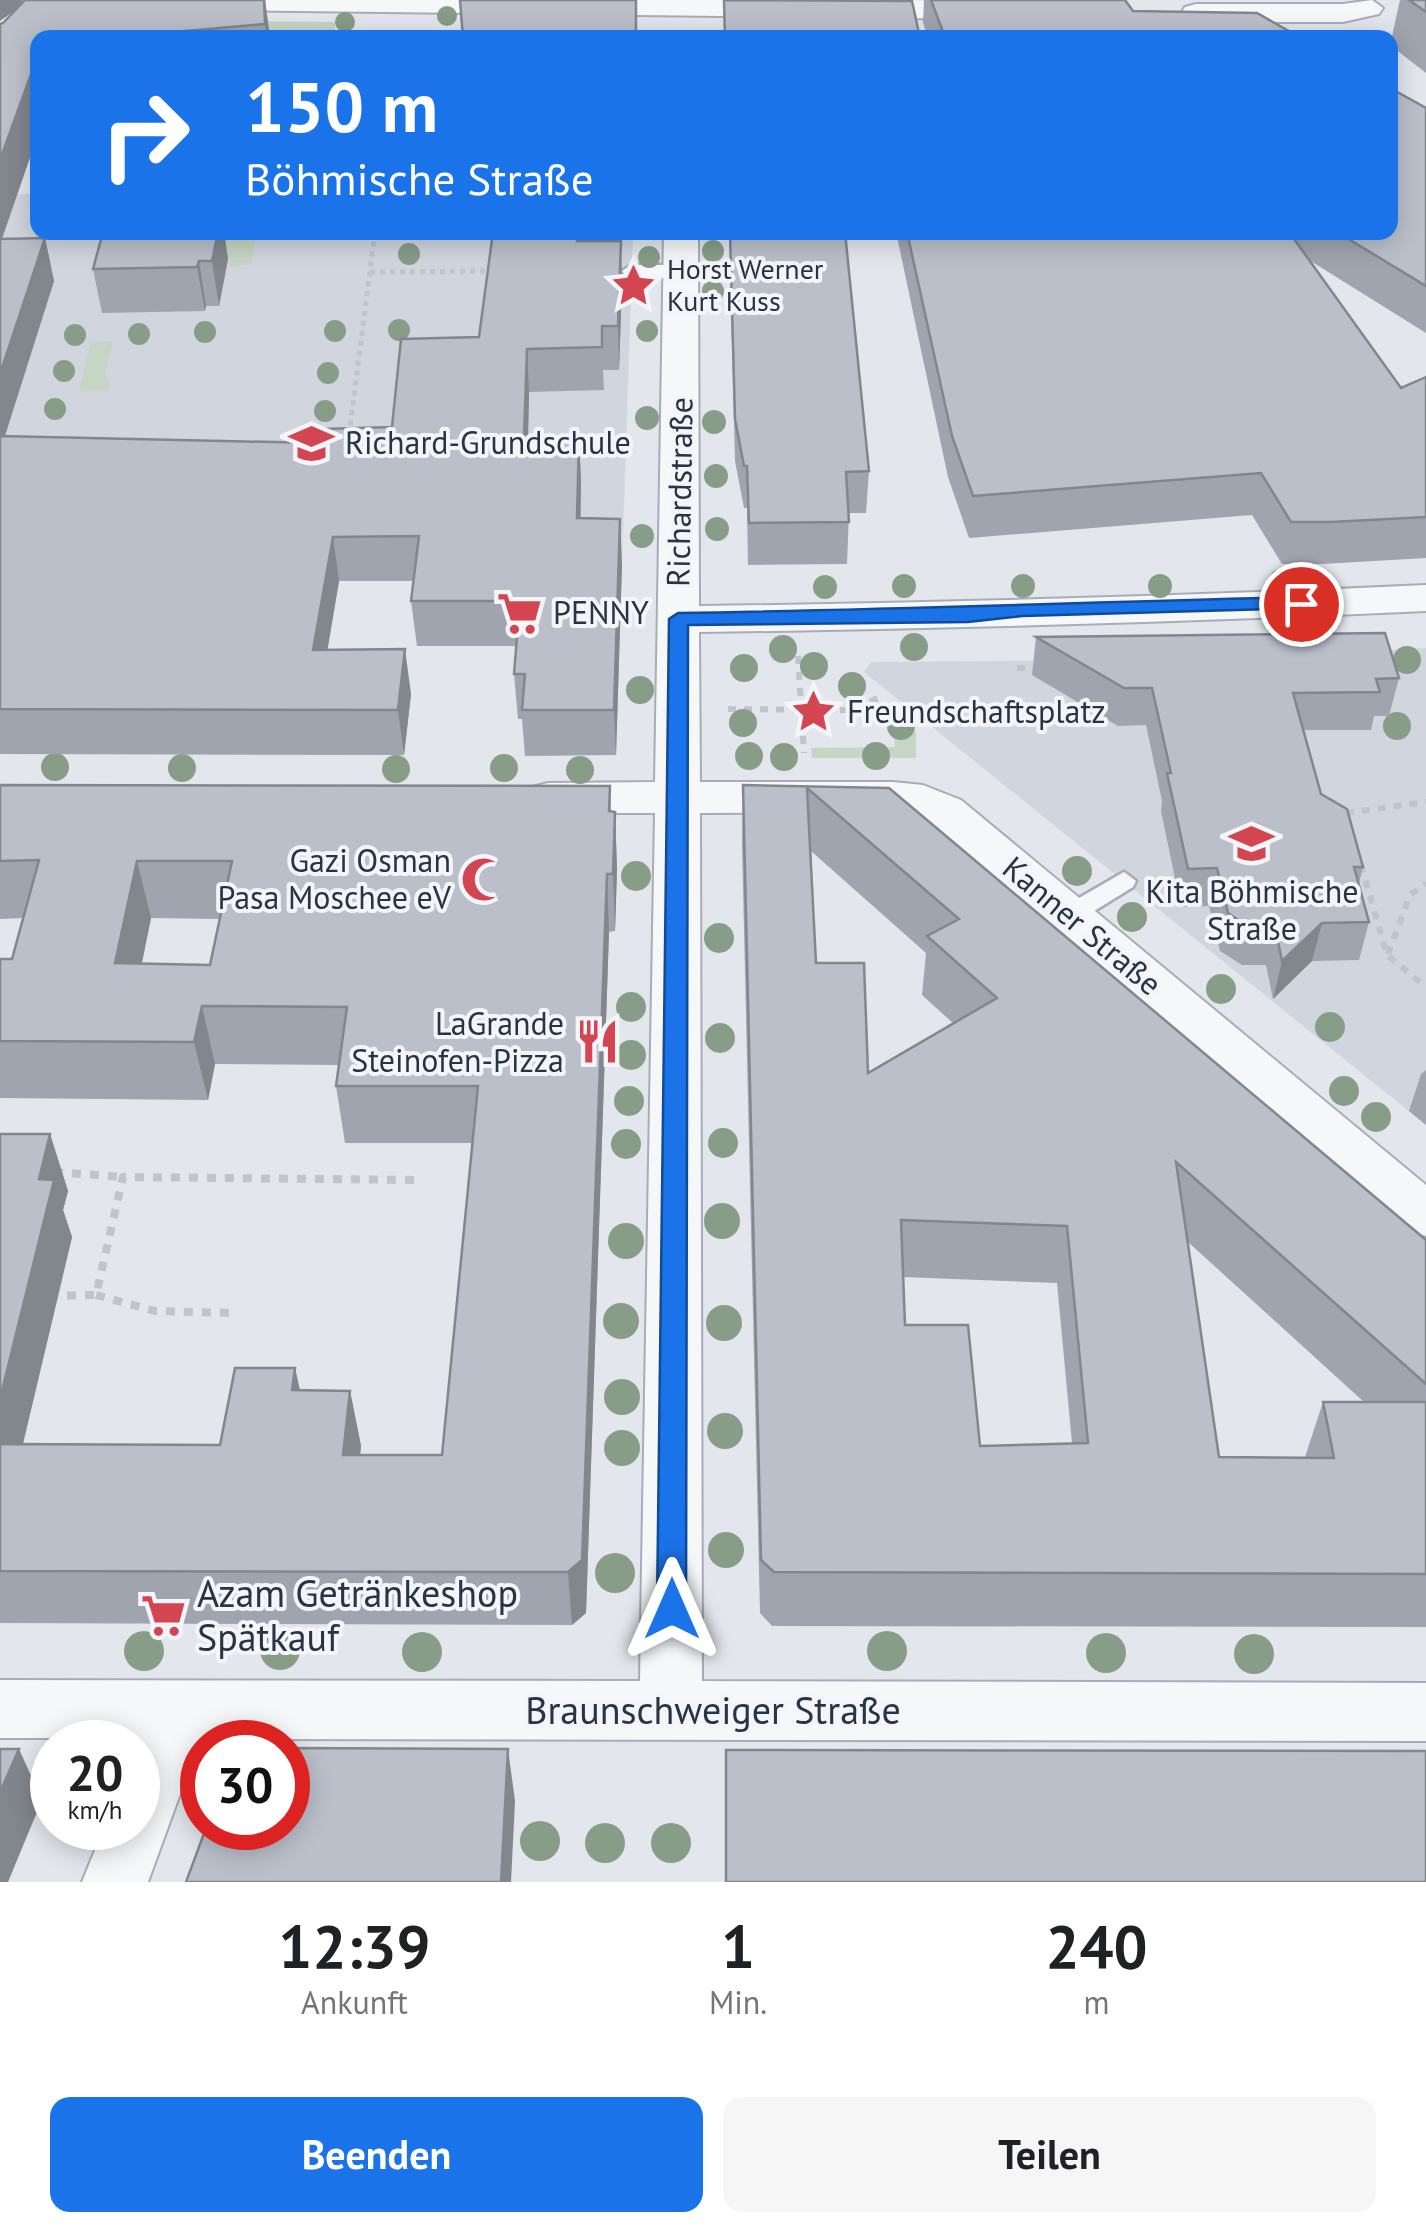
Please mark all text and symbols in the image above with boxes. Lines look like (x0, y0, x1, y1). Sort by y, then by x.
text: 150 m (245, 61, 438, 151)
icon: right (80, 70, 210, 200)
text: Böhmische Straße (245, 149, 594, 207)
place label: Horst Werner Kurt Kuss (667, 250, 824, 319)
place icon: Horst Werner Kurt Kuss (610, 261, 658, 309)
street label: Richardstraße (656, 397, 702, 587)
school or university icon: Richard-Grundschule (288, 419, 336, 467)
place label: Richard-Grundschule (345, 421, 631, 463)
pin (1259, 562, 1344, 647)
icon: arrive (1274, 577, 1329, 632)
supermarket icon: PENNY (496, 589, 544, 637)
place label: PENNY (553, 591, 649, 633)
place icon: Freundschaftsplatz (790, 688, 838, 736)
place label: Freundschaftsplatz (847, 690, 1106, 732)
school or university icon: Kita Böhmische Straße (1228, 820, 1276, 868)
place label: Gazi Osman Pasa Moschee eV (217, 839, 452, 918)
street label: Kanner Straße (994, 846, 1171, 1004)
mosque icon: Gazi Osman Pasa Moschee eV (460, 855, 508, 903)
place label: Kita Böhmische Straße (1146, 870, 1358, 949)
place label: LaGrande Steinofen-Pizza (351, 1002, 564, 1081)
restaurant icon: LaGrande Steinofen-Pizza (573, 1018, 621, 1066)
position arrow (620, 1557, 724, 1661)
place label: Azam Getränkeshop Spätkauf (197, 1568, 518, 1661)
supermarket icon: Azam Getränkeshop Spätkauf (140, 1592, 188, 1640)
street label: Braunschweiger Straße (525, 1685, 901, 1734)
speed limit sign: 30 (180, 1720, 310, 1850)
text: 20 (67, 1740, 123, 1805)
text: km/h (68, 1794, 122, 1826)
text: 12:39 (278, 1907, 431, 1985)
text: 1 (721, 1907, 755, 1985)
text: 240 (1046, 1907, 1148, 1985)
text: Ankunft (301, 1981, 408, 2023)
text: Min. (709, 1981, 767, 2023)
text: m (1084, 1981, 1110, 2023)
button: Beenden (50, 2097, 703, 2212)
button: Teilen (723, 2097, 1376, 2212)

